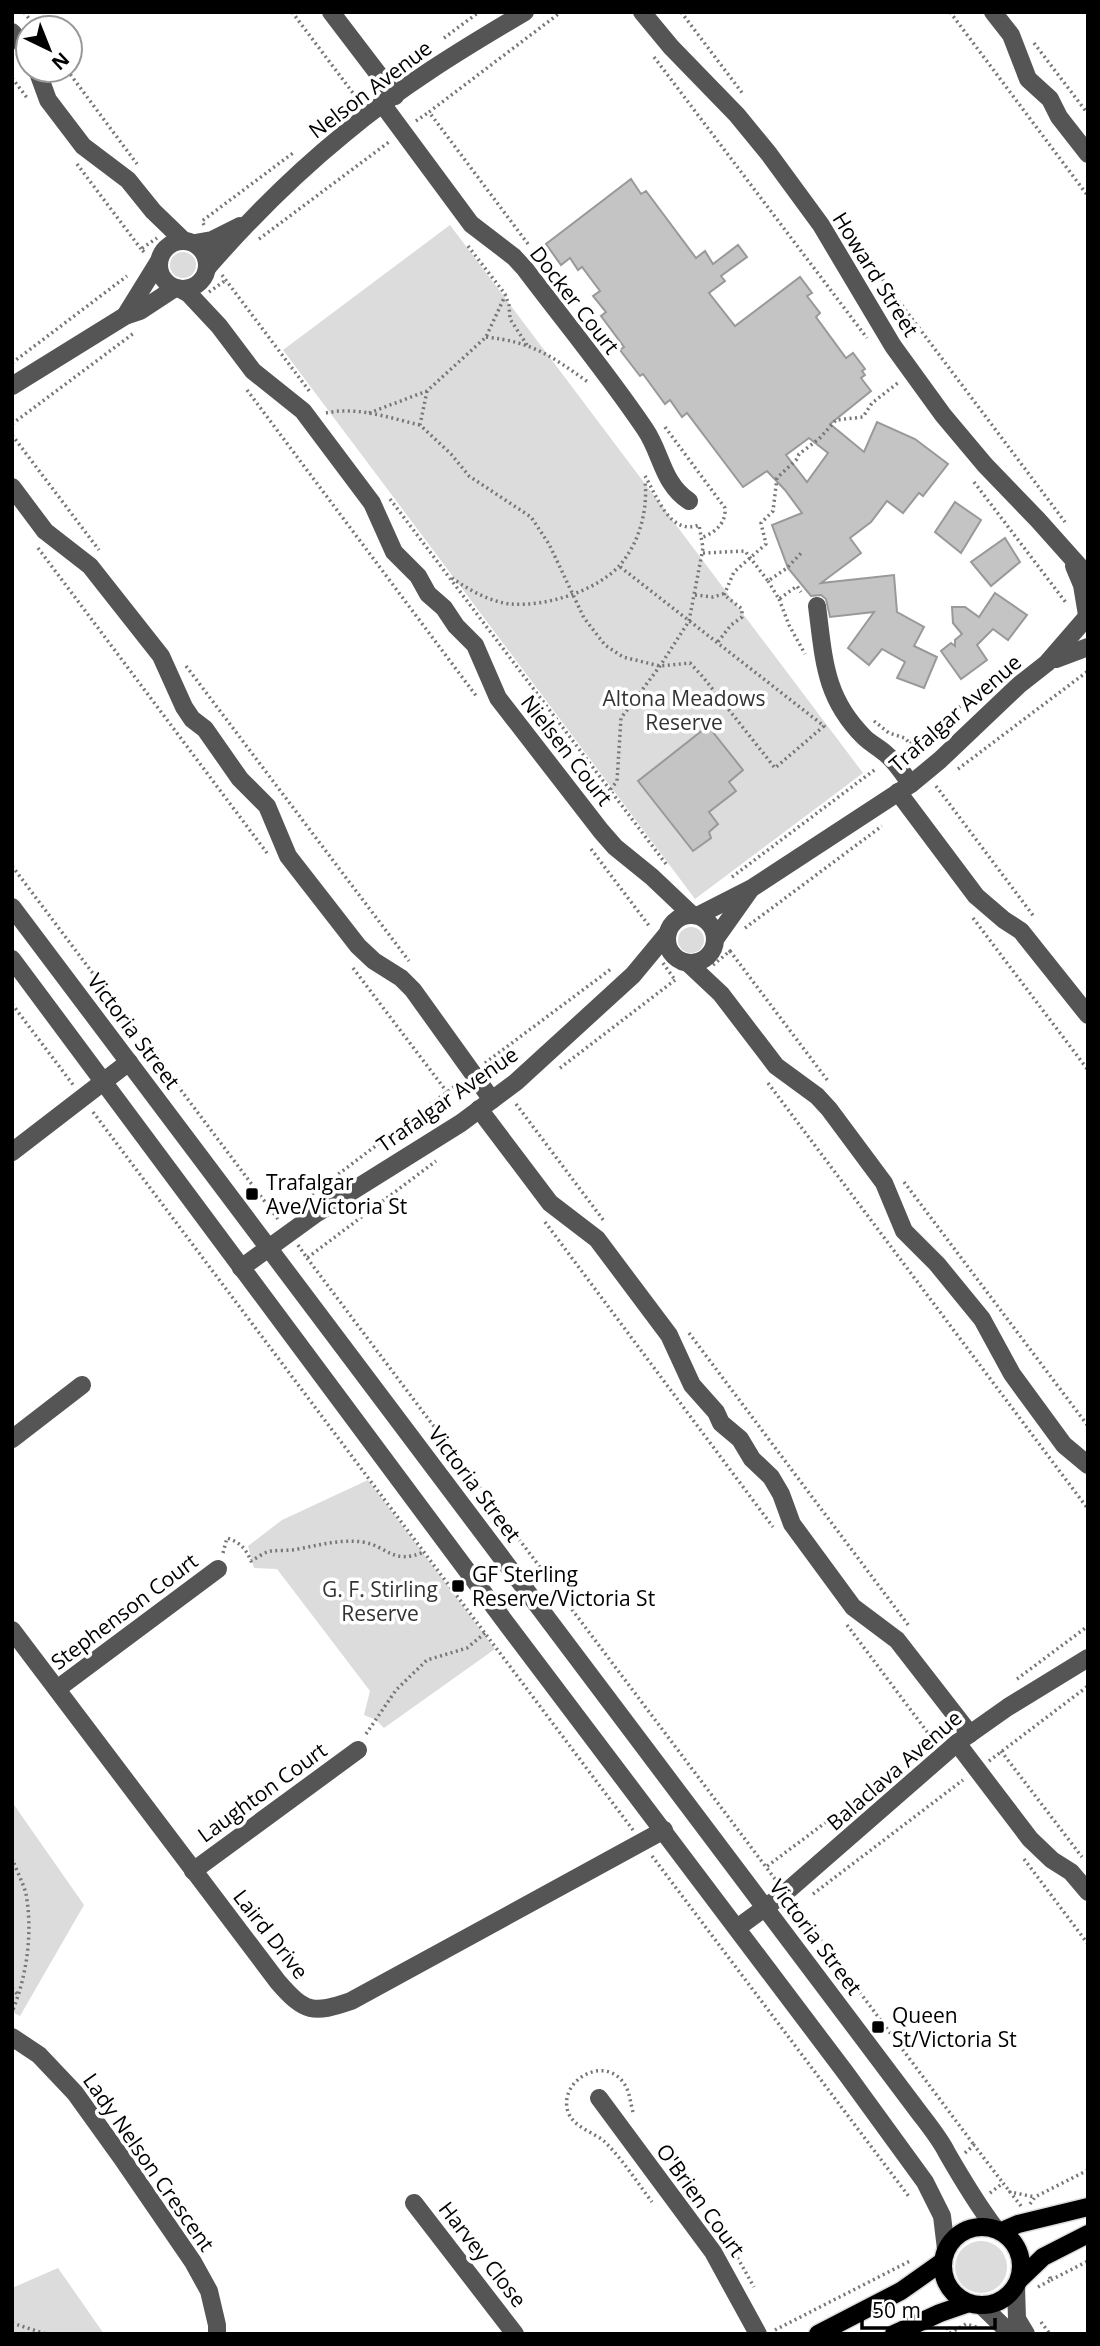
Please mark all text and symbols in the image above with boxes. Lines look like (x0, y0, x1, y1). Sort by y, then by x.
north arrow (14, 14, 84, 84)
street label: Nelson Avenue (303, 34, 437, 144)
text: N (46, 47, 75, 76)
street label: Howard Street (827, 207, 925, 341)
street label: Docker Court (524, 240, 626, 360)
street label: Trafalgar Avenue (883, 648, 1027, 778)
park label: Altona Meadows Reserve (603, 684, 765, 736)
street label: Nielsen Court (515, 689, 619, 811)
street label: Victoria Street (81, 968, 187, 1094)
street label: Trafalgar Avenue (371, 1040, 523, 1158)
place label: Trafalgar Ave/Victoria St (266, 1168, 407, 1220)
marker: Trafalgar Ave/Victoria St (244, 1186, 260, 1202)
street label: Victoria Street (422, 1421, 528, 1547)
street label: Stephenson Court (45, 1547, 203, 1675)
place label: GF Sterling Reserve/Victoria St (472, 1560, 655, 1612)
park label: G. F. Stirling Reserve (322, 1575, 438, 1627)
marker: GF Sterling Reserve/Victoria St (450, 1578, 466, 1594)
street label: Balaclava Avenue (821, 1704, 967, 1836)
street label: Laughton Court (192, 1736, 332, 1848)
street label: Victoria Street (763, 1874, 869, 2000)
street label: Laird Drive (227, 1884, 315, 1984)
place label: Queen St/Victoria St (892, 2001, 1017, 2053)
marker: Queen St/Victoria St (870, 2019, 886, 2035)
street label: Lady Nelson Crescent (77, 2067, 221, 2257)
street label: O'Brien Court (650, 2138, 752, 2262)
street label: Harvey Close (433, 2195, 533, 2313)
scale bar (862, 2286, 995, 2330)
text: 50 m (872, 2296, 921, 2324)

